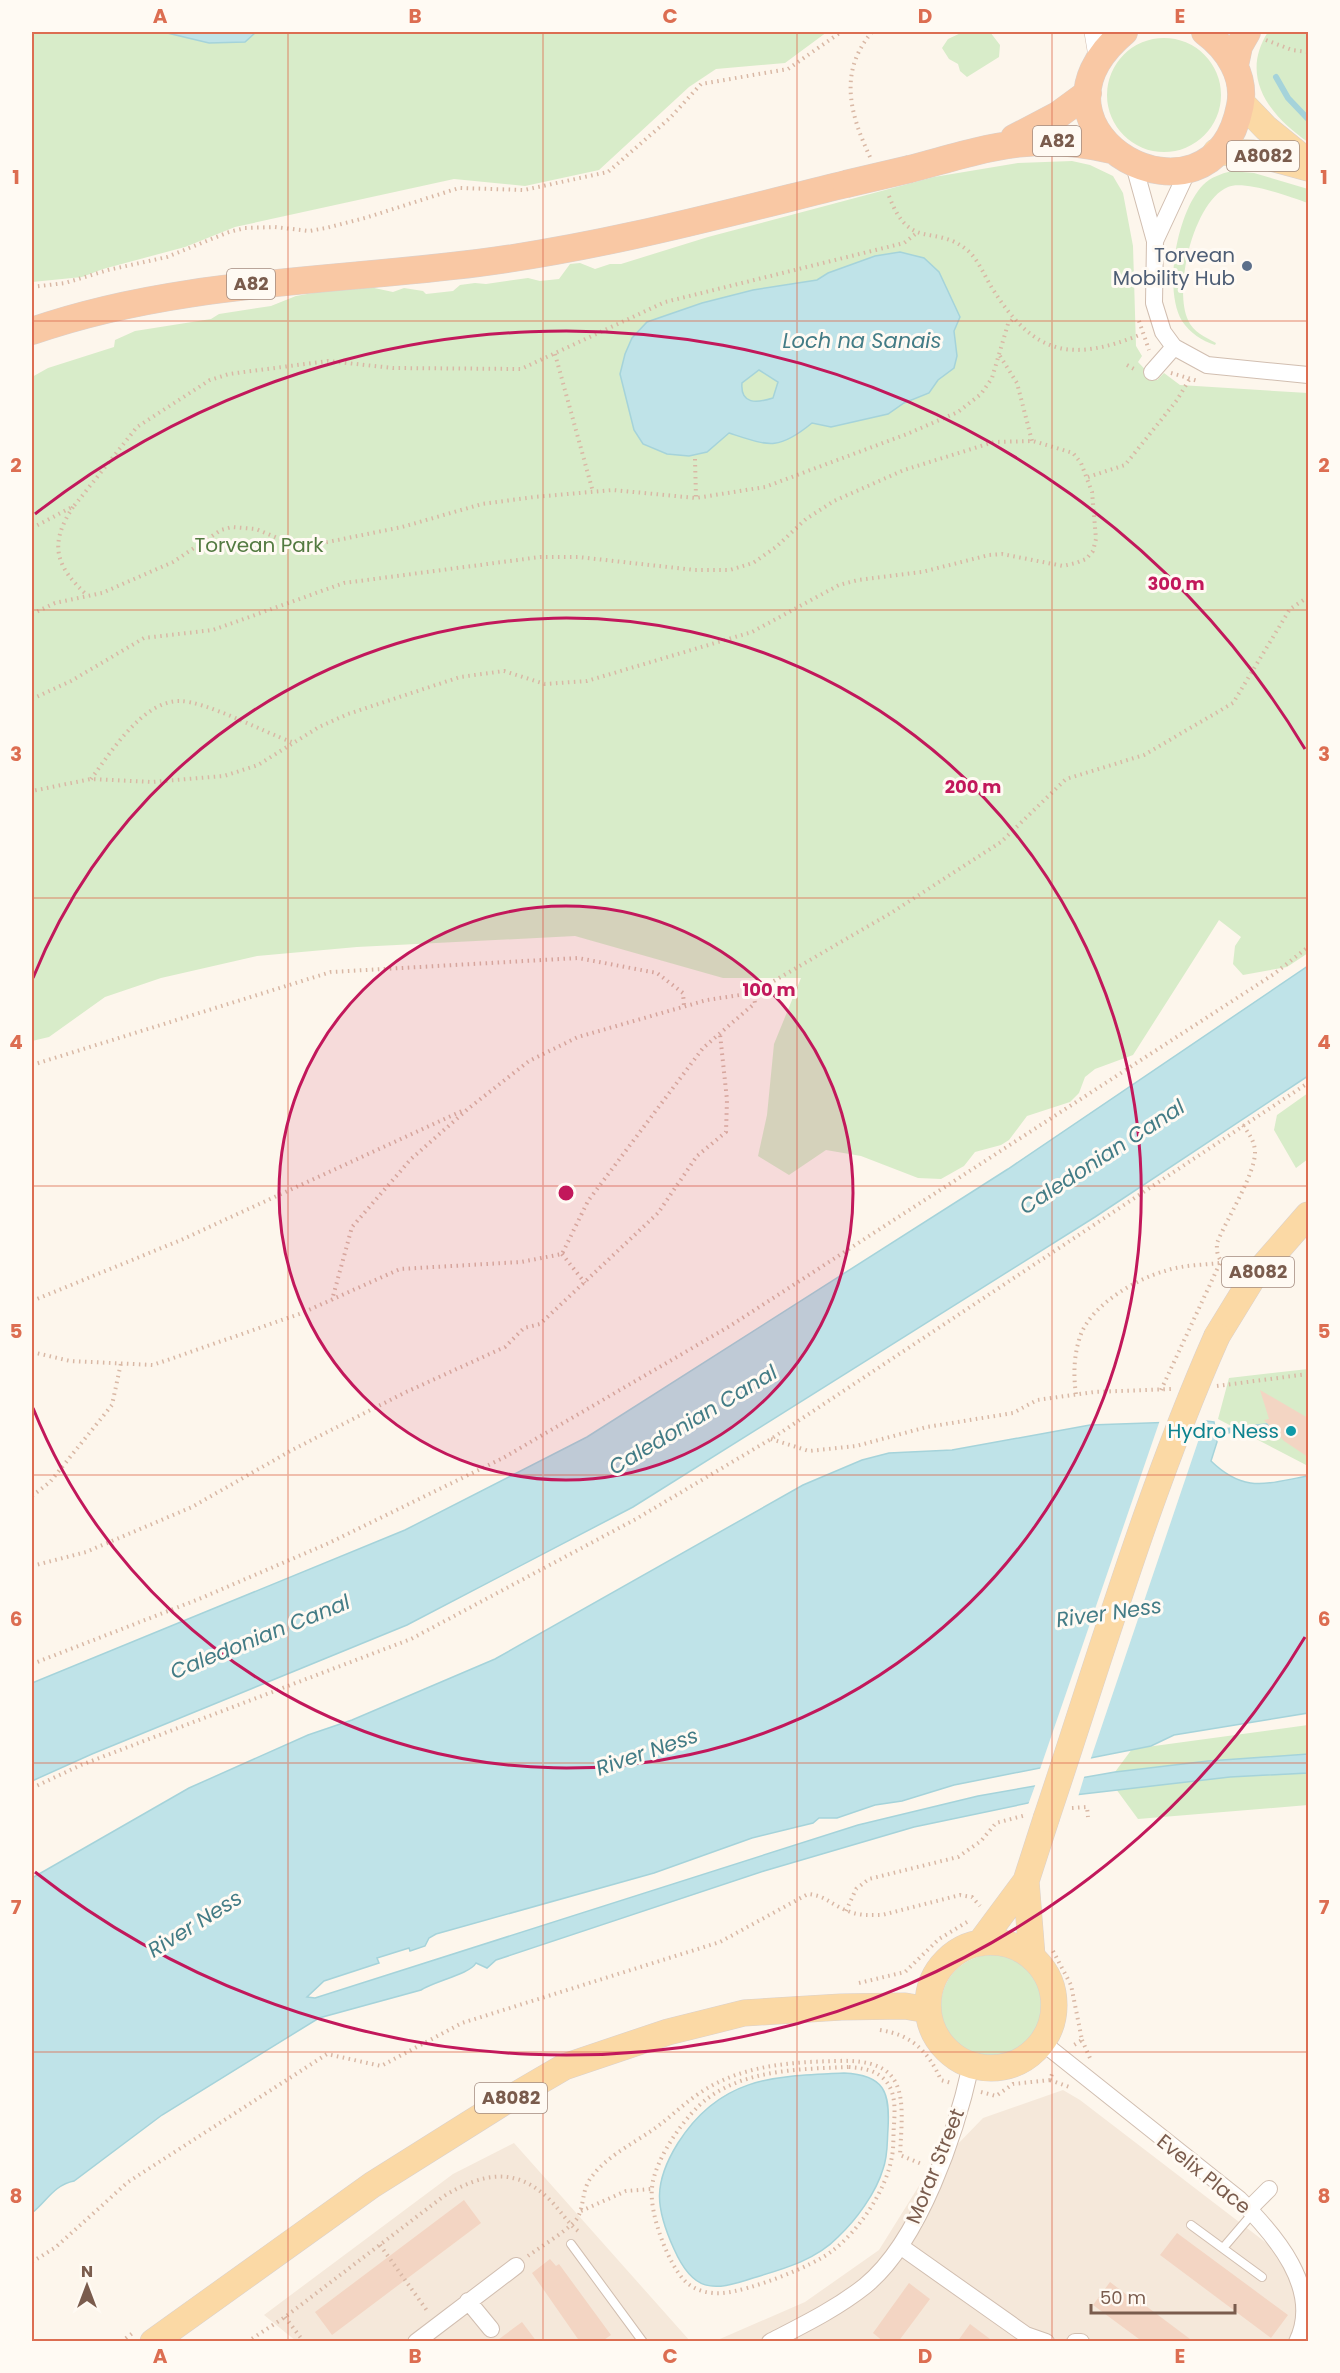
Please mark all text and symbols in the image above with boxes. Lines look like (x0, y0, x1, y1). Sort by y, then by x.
text: A (153, 2, 168, 30)
text: B (408, 2, 422, 30)
text: C (662, 2, 678, 30)
text: D (918, 2, 932, 30)
text: E (1175, 2, 1185, 30)
road number: A82 (1033, 126, 1081, 156)
road number: A8082 (1227, 141, 1299, 171)
text: 1 (12, 163, 20, 191)
text: 1 (1320, 163, 1328, 191)
place label: Torvean Mobility Hub (1113, 241, 1235, 292)
marker: Torvean Mobility Hub (1240, 259, 1254, 273)
road number: A82 (227, 269, 275, 299)
water label: Loch na Sanais (782, 326, 942, 355)
text: 2 (10, 451, 22, 479)
text: 2 (1318, 451, 1330, 479)
park label: Torvean Park (194, 531, 324, 559)
text: 300 m (1147, 571, 1205, 596)
text: 3 (10, 740, 22, 768)
text: 3 (1318, 740, 1330, 768)
text: 200 m (945, 774, 1001, 799)
text: 100 m (742, 977, 796, 1002)
text: 4 (9, 1028, 23, 1056)
text: 4 (1317, 1028, 1331, 1056)
water label: Caledonian Canal (1013, 1092, 1191, 1221)
centre of rings (556, 1183, 576, 1203)
road number: A8082 (1222, 1257, 1294, 1287)
text: 5 (10, 1317, 23, 1345)
text: 5 (1318, 1317, 1331, 1345)
water label: Caledonian Canal (603, 1357, 783, 1481)
place label: Hydro Ness (1167, 1417, 1279, 1445)
marker: Hydro Ness (1284, 1424, 1298, 1438)
water label: Caledonian Canal (165, 1587, 355, 1686)
water label: River Ness (1054, 1591, 1164, 1634)
text: 6 (10, 1605, 22, 1633)
text: 6 (1318, 1605, 1330, 1633)
water label: River Ness (592, 1720, 702, 1783)
water label: River Ness (142, 1883, 248, 1964)
text: 7 (11, 1893, 22, 1921)
text: 7 (1319, 1893, 1330, 1921)
road number: A8082 (475, 2083, 547, 2113)
street label: Morar Street (899, 2104, 971, 2228)
street label: Evelix Place (1151, 2127, 1257, 2221)
text: 8 (10, 2182, 22, 2210)
text: 8 (1318, 2182, 1330, 2210)
north arrow (57, 2256, 117, 2316)
text: N (81, 2260, 93, 2283)
scale bar (1091, 2277, 1235, 2315)
text: 50 m (1100, 2285, 1146, 2310)
text: A (153, 2342, 168, 2370)
text: B (408, 2342, 422, 2370)
text: C (662, 2342, 678, 2370)
text: D (918, 2342, 932, 2370)
text: E (1175, 2342, 1185, 2370)

